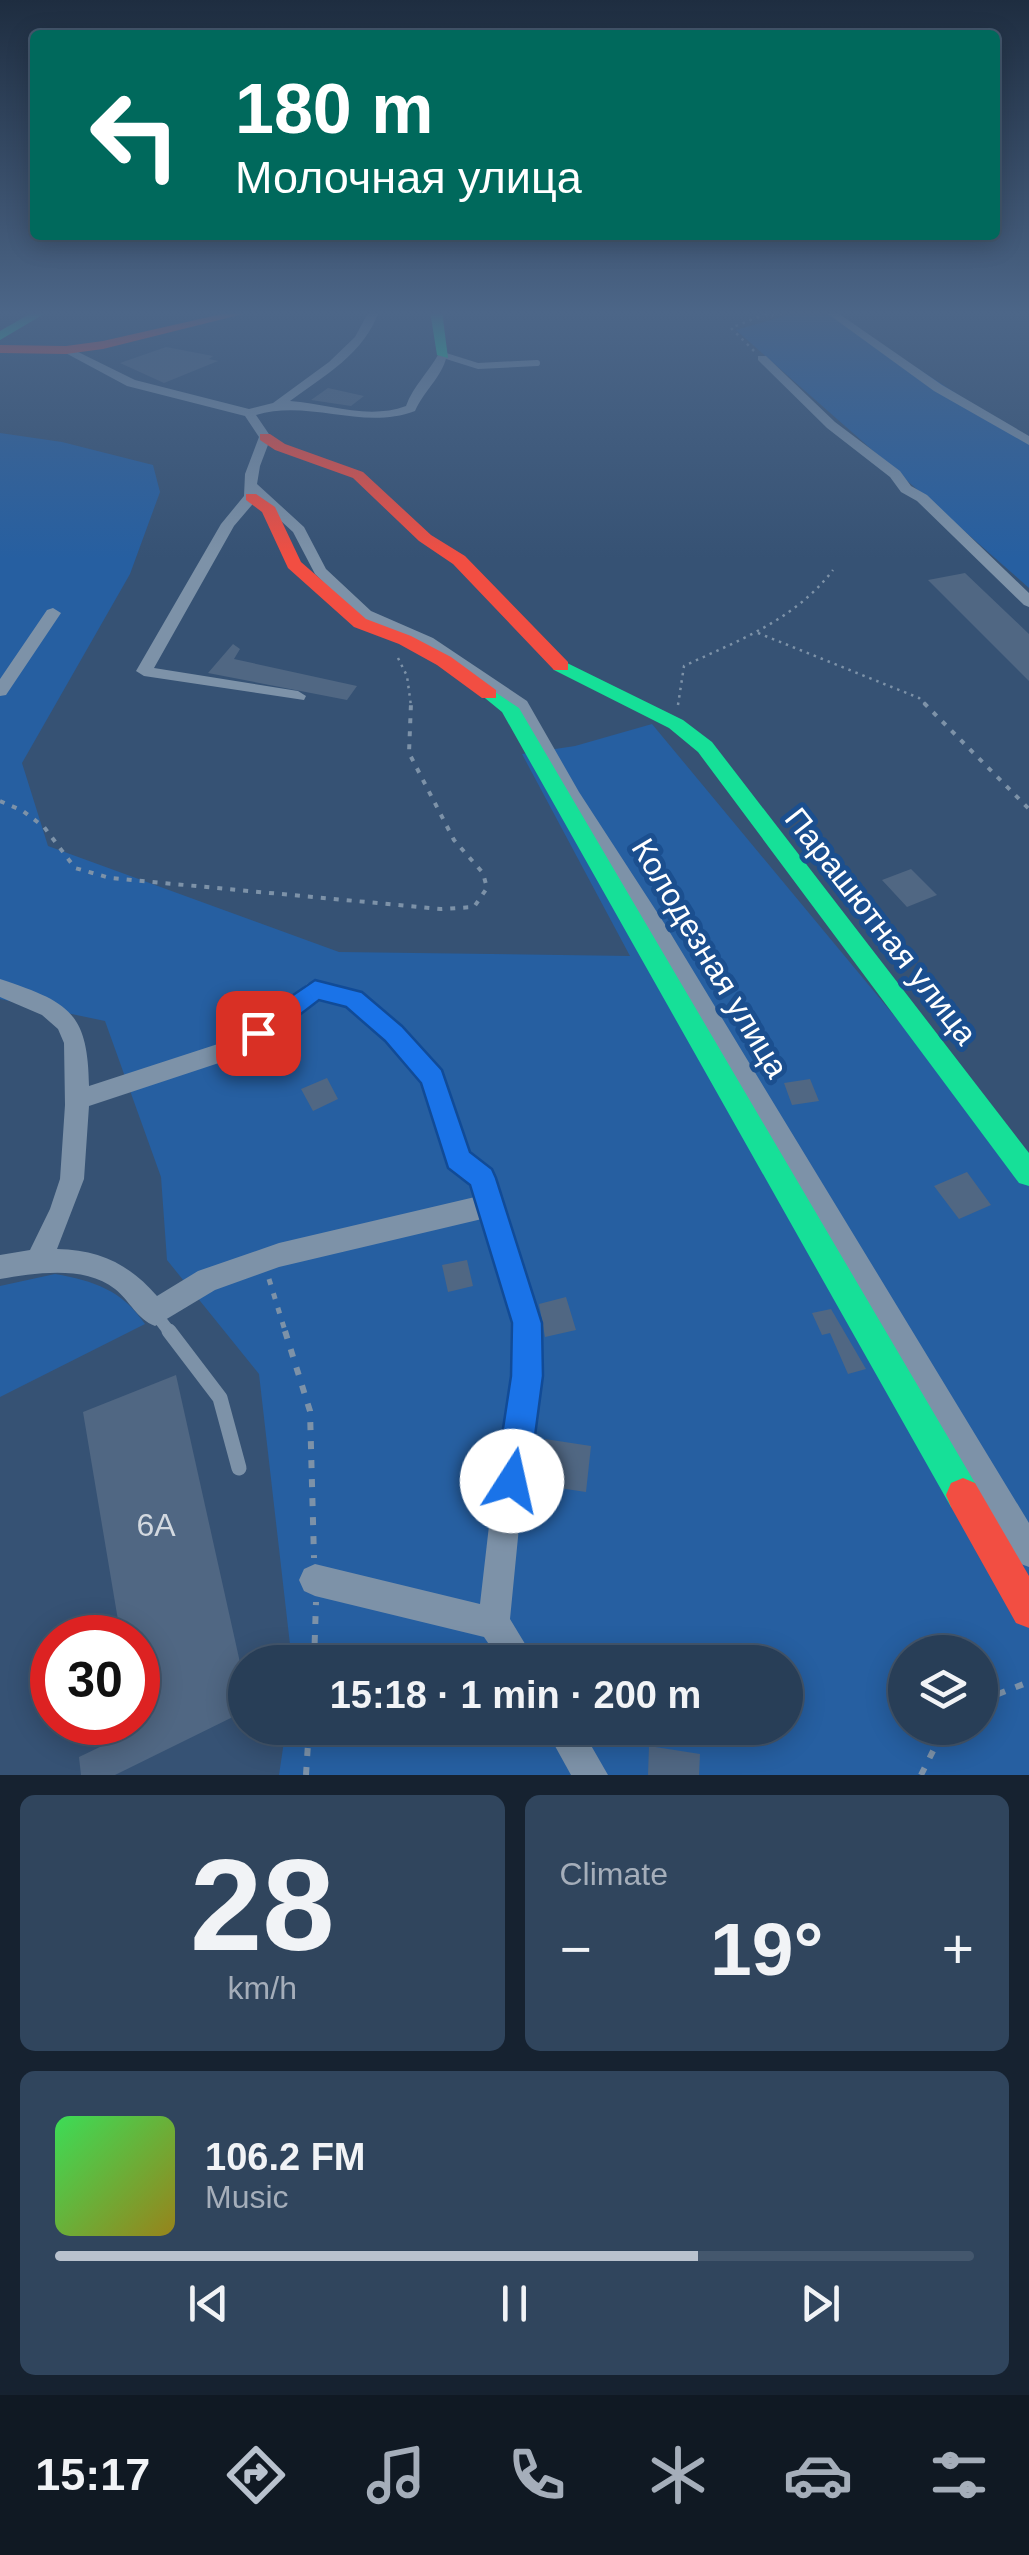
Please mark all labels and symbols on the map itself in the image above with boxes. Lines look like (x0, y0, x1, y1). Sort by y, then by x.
street label: Парашютная улица (778, 801, 984, 1051)
street label: Колодезная улица (625, 832, 796, 1084)
pin (216, 991, 301, 1076)
position arrow (460, 1429, 564, 1533)
house number: 6А (136, 1507, 176, 1543)
speed limit sign: 30 (30, 1615, 160, 1745)

